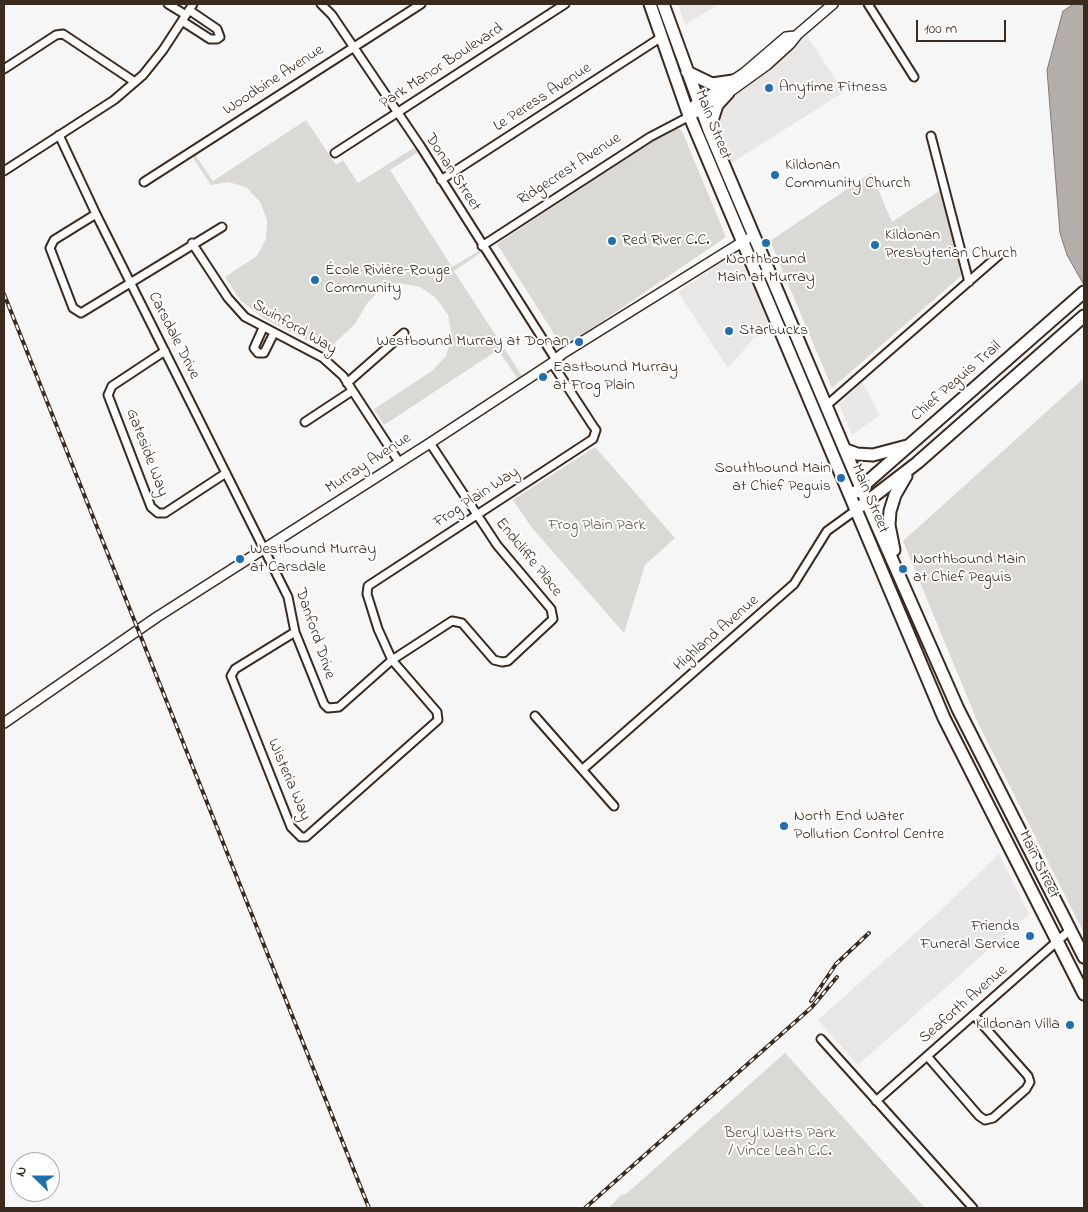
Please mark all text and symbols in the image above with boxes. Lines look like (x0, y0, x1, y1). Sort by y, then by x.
scale bar (918, 10, 1008, 42)
text: 100 m (924, 18, 957, 40)
street label: Park Manor Boulevard (377, 20, 507, 114)
street label: Woodbine Avenue (220, 41, 328, 121)
street label: Le Peress Avenue (490, 59, 596, 137)
place label: Anytime Fitness (779, 78, 887, 98)
marker: Anytime Fitness (763, 82, 775, 94)
street label: Main Street (689, 87, 735, 163)
street label: Ridgecrest Avenue (515, 129, 625, 211)
street label: Donan Street (420, 131, 484, 215)
place label: Kildonan Community Church (785, 156, 910, 194)
marker: Kildonan Community Church (769, 169, 781, 181)
place label: Kildonan Presbyterian Church (885, 226, 1017, 264)
place label: Red River C.C. (622, 231, 710, 251)
marker: Red River C.C. (606, 235, 618, 247)
marker: Northbound Main at Murray (760, 237, 772, 249)
marker: Kildonan Presbyterian Church (869, 239, 881, 251)
place label: Northbound Main at Murray (717, 250, 815, 288)
place label: École Rivière-Rouge Community (325, 261, 450, 299)
marker: École Rivière-Rouge Community (309, 274, 321, 286)
street label: Carsdale Drive (143, 289, 203, 383)
street label: Swinford Way (248, 296, 340, 360)
place label: Starbucks (739, 321, 808, 341)
marker: Starbucks (723, 325, 735, 337)
place label: Westbound Murray at Donan (376, 332, 569, 352)
marker: Westbound Murray at Donan (573, 336, 585, 348)
street label: Chief Peguis Trail (908, 338, 1006, 426)
place label: Eastbound Murray at Frog Plain (553, 358, 678, 396)
marker: Eastbound Murray at Frog Plain (537, 371, 549, 383)
street label: Gateside Way (120, 406, 172, 500)
street label: Murray Avenue (323, 429, 415, 499)
place label: Southbound Main at Chief Peguis (714, 459, 831, 497)
street label: Main Street (846, 461, 892, 537)
street label: Frog Plain Way (431, 463, 523, 533)
marker: Southbound Main at Chief Peguis (835, 472, 847, 484)
street label: Endcliffe Place (490, 515, 566, 601)
park label: Frog Plain Park (549, 516, 645, 536)
place label: Westbound Murray at Carsdale (250, 540, 376, 578)
place label: Northbound Main at Chief Peguis (913, 550, 1026, 588)
marker: Westbound Murray at Carsdale (234, 553, 246, 565)
marker: Northbound Main at Chief Peguis (897, 563, 909, 575)
street label: Danford Drive (290, 586, 338, 682)
street label: Highland Avenue (671, 592, 763, 676)
street label: Wisteria Way (262, 736, 314, 824)
place label: North End Water Pollution Control Centre (794, 807, 944, 845)
marker: North End Water Pollution Control Centre (778, 820, 790, 832)
street label: Main Street (1013, 828, 1063, 902)
place label: Friends Funeral Service (921, 917, 1020, 955)
marker: Friends Funeral Service (1024, 930, 1036, 942)
street label: Seaforth Avenue (916, 961, 1012, 1049)
place label: Kildonan Villa (976, 1015, 1060, 1035)
marker: Kildonan Villa (1064, 1019, 1076, 1031)
park label: Beryl Watts Park / Vince Leah C.C. (724, 1124, 836, 1162)
north arrow (10, 1152, 60, 1202)
text: N (10, 1163, 33, 1180)

